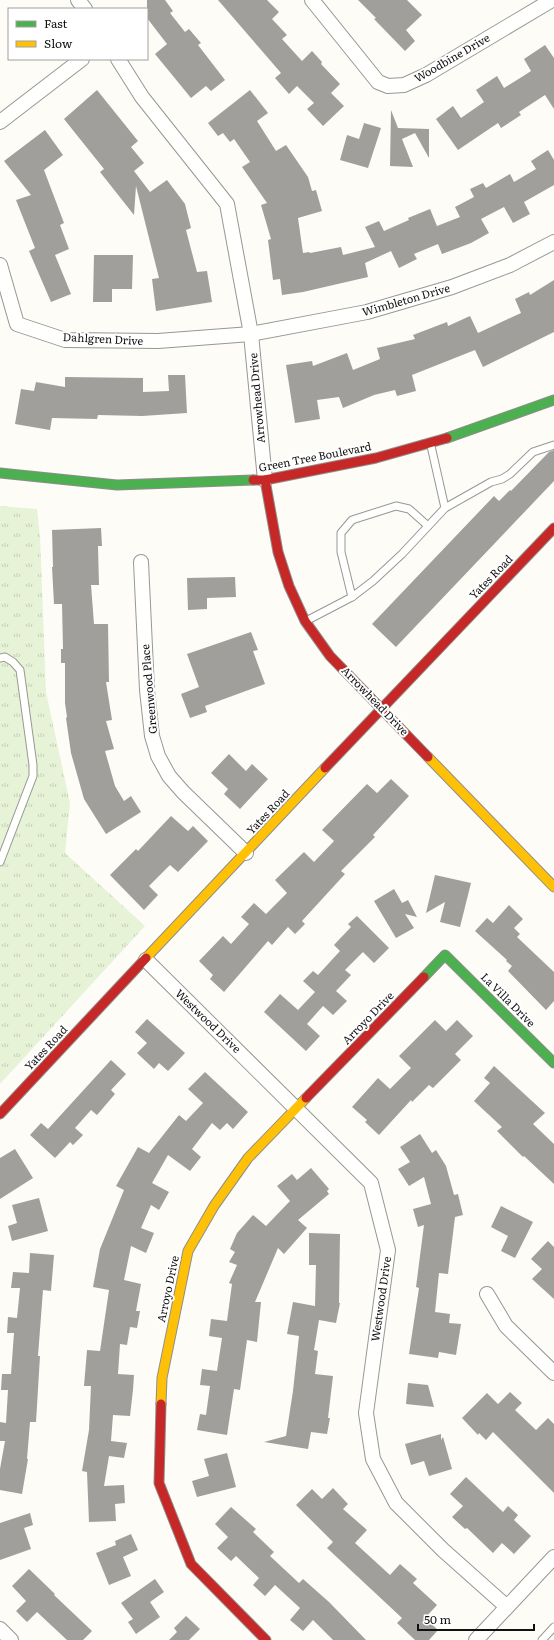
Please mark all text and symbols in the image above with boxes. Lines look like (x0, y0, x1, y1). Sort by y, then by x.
legend (8, 8, 148, 60)
text: Fast (44, 14, 68, 32)
street label: Woodbine Drive (411, 29, 493, 85)
text: Slow (44, 34, 73, 52)
street label: Wimbleton Drive (360, 279, 452, 319)
street label: Dahlgren Drive (62, 328, 144, 348)
street label: Arrowhead Drive (244, 352, 268, 444)
street label: Green Tree Boulevard (257, 437, 373, 475)
street label: Yates Road (465, 550, 516, 602)
street label: Greenwood Place (136, 643, 160, 735)
street label: Arrowhead Drive (339, 662, 413, 739)
street label: Yates Road (242, 785, 292, 837)
street label: La Villa Drive (478, 968, 540, 1030)
street label: Westwood Drive (172, 985, 245, 1056)
street label: Arroyo Drive (338, 987, 397, 1047)
street label: Yates Road (20, 1021, 70, 1073)
street label: Arroyo Drive (152, 1254, 182, 1324)
street label: Westwood Drive (366, 1255, 394, 1342)
scale bar (418, 1606, 534, 1632)
text: 50 m (424, 1610, 451, 1628)

